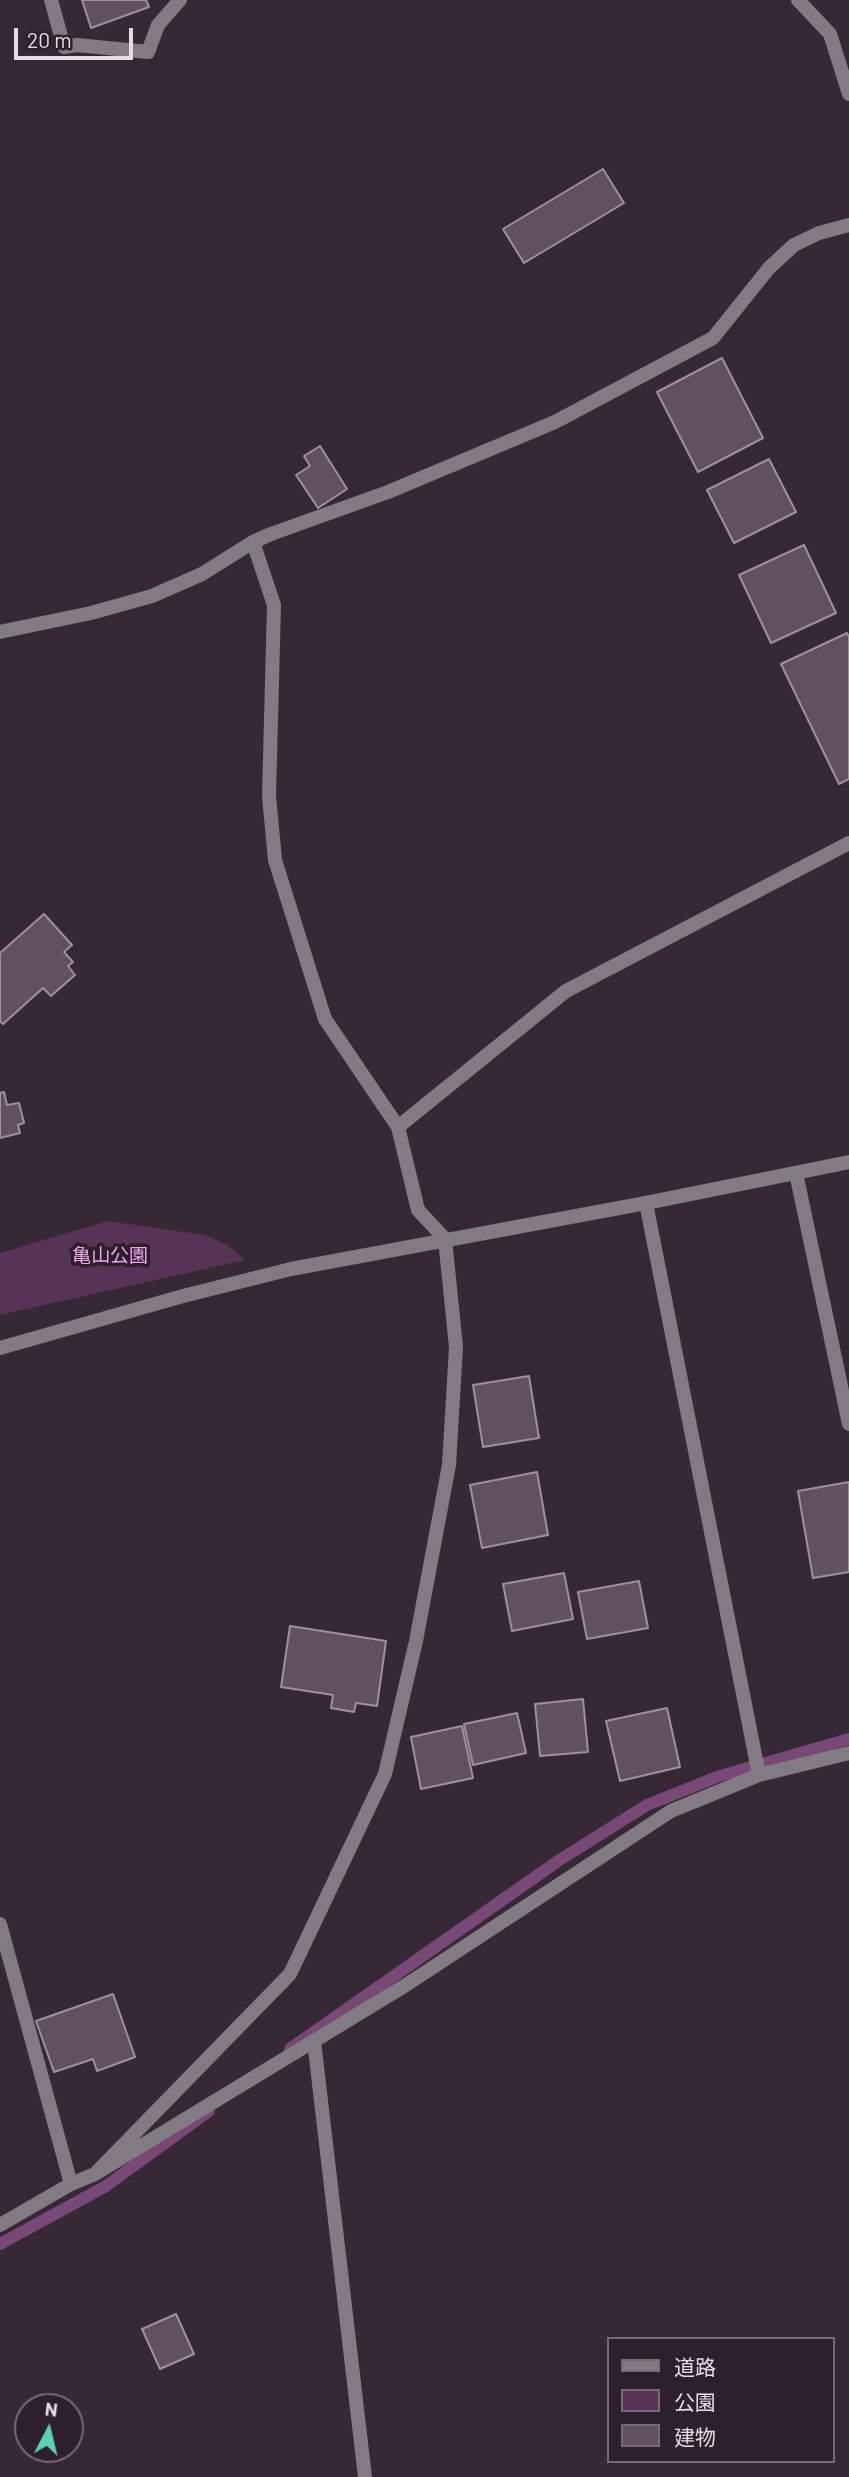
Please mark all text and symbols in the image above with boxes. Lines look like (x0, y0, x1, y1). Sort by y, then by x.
scale bar (18, 14, 136, 58)
text: 20 m (27, 27, 72, 52)
park label: 亀山公園 (72, 1245, 148, 1267)
legend (608, 2337, 835, 2463)
text: 道路 (674, 2354, 716, 2379)
text: 公園 (674, 2389, 716, 2414)
north arrow (14, 2393, 84, 2463)
text: N (44, 2396, 59, 2421)
text: 建物 (674, 2424, 716, 2449)

